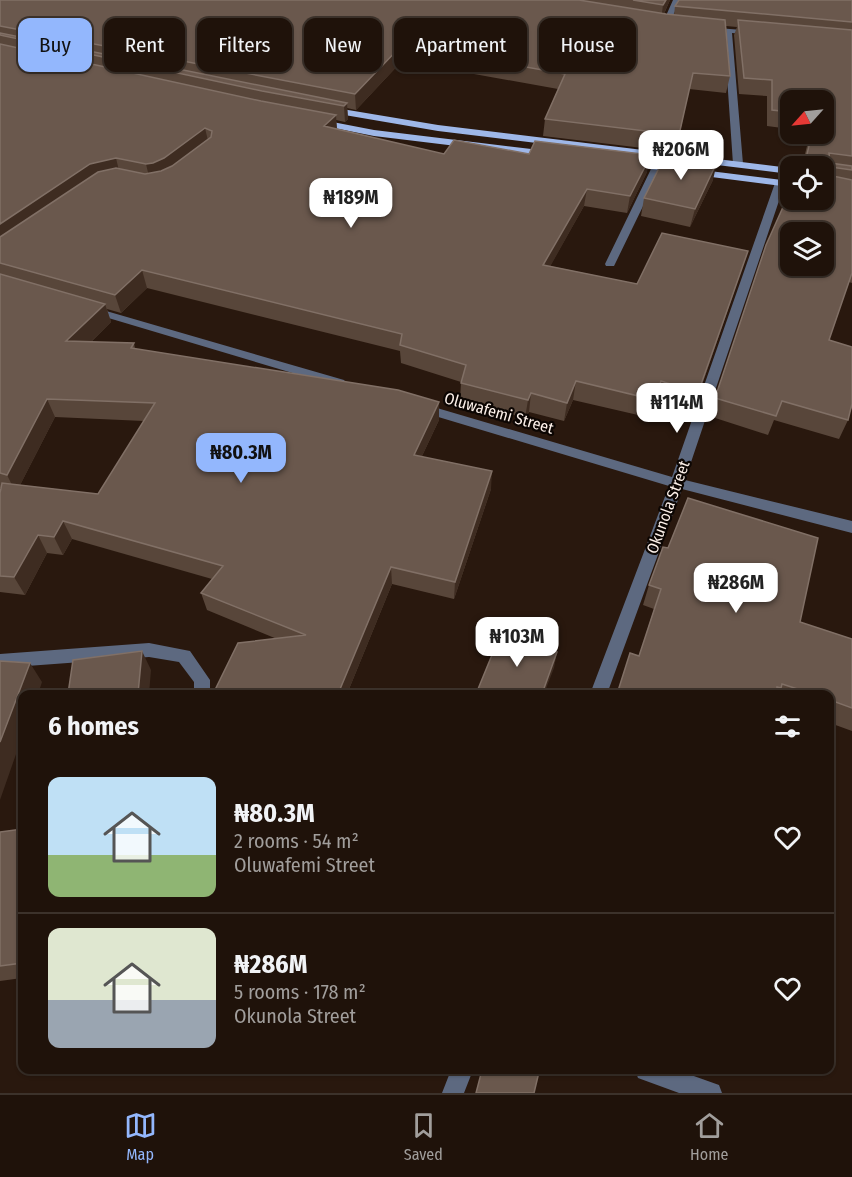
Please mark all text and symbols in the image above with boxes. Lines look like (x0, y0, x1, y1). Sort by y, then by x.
chip: Buy (18, 18, 92, 72)
chip: Rent (104, 18, 185, 72)
chip: Filters (197, 18, 292, 72)
chip: New (304, 18, 382, 72)
chip: Apartment (394, 18, 527, 72)
chip: House (539, 18, 636, 72)
north arrow (780, 90, 834, 144)
map controls (780, 90, 834, 276)
pin: ₦206M (639, 130, 723, 181)
text: ₦206M (653, 137, 709, 161)
button: locate (780, 156, 834, 210)
pin: ₦189M (309, 178, 393, 229)
text: ₦189M (323, 185, 379, 209)
button: layers (780, 222, 834, 276)
pin: ₦114M (635, 383, 719, 434)
street label: Oluwafemi Street (442, 388, 557, 438)
text: ₦114M (650, 390, 704, 414)
pin: ₦80.3M (192, 433, 290, 484)
text: ₦80.3M (210, 440, 272, 464)
street label: Okunola Street (642, 457, 694, 556)
pin: ₦286M (694, 563, 778, 614)
text: ₦286M (708, 570, 764, 594)
pin: ₦103M (475, 617, 559, 668)
text: ₦103M (490, 624, 544, 648)
icon: filters (771, 710, 804, 743)
text: 6 homes (48, 711, 139, 742)
text: ₦80.3M (234, 798, 315, 829)
icon: home (96, 801, 168, 873)
icon: heart (771, 821, 804, 854)
text: 2 rooms · 54 m² (234, 829, 359, 853)
text: Oluwafemi Street (234, 853, 375, 877)
text: ₦286M (234, 949, 307, 980)
icon: home (96, 952, 168, 1024)
icon: heart (771, 972, 804, 1005)
text: 5 rooms · 178 m² (234, 980, 366, 1004)
text: Okunola Street (234, 1004, 356, 1028)
tab: Map (124, 1109, 157, 1164)
tab: Saved (404, 1109, 443, 1164)
tab: Home (690, 1109, 728, 1164)

